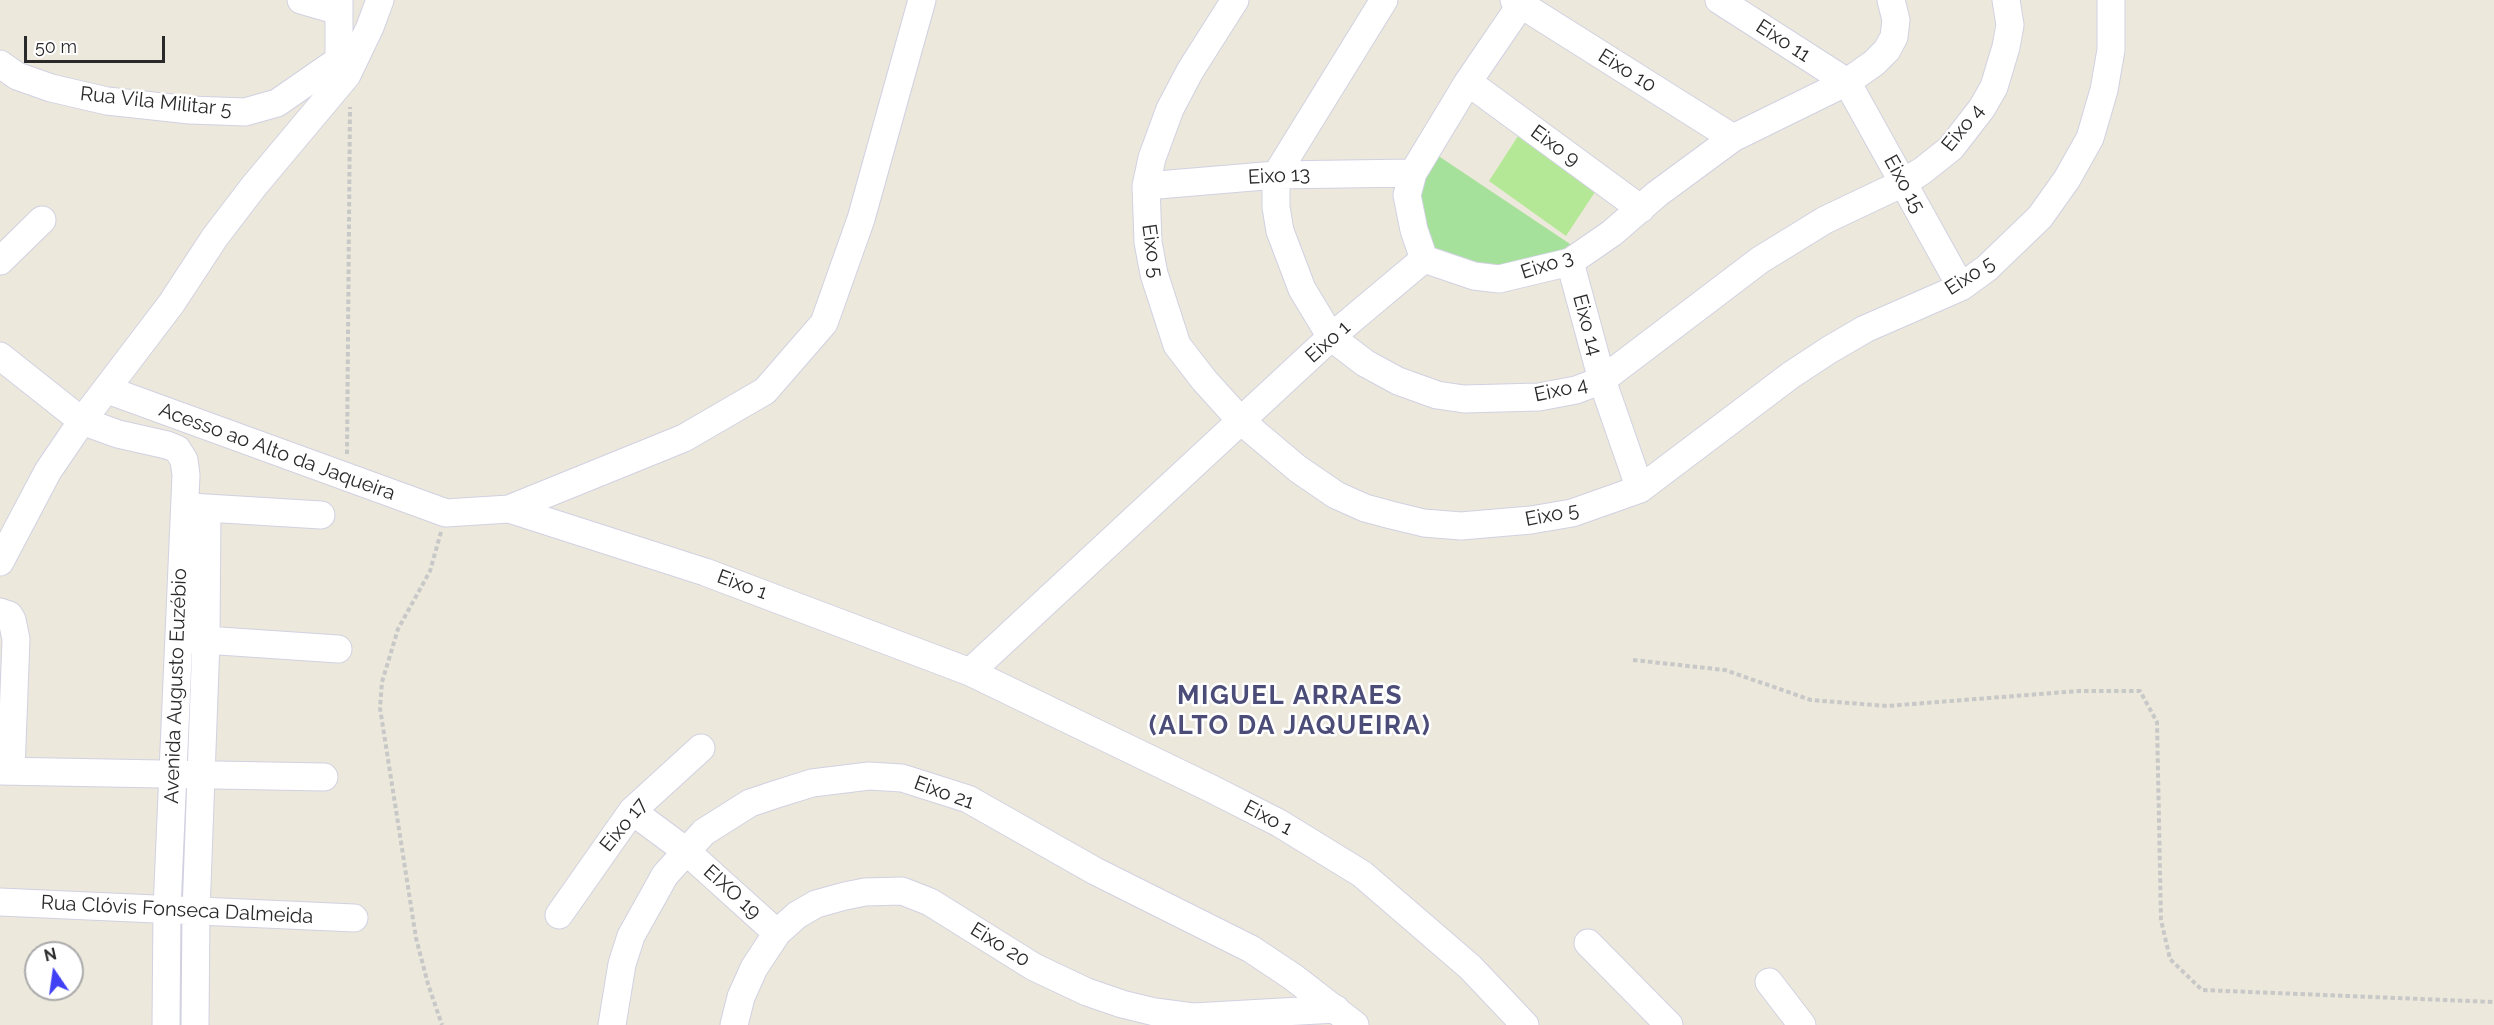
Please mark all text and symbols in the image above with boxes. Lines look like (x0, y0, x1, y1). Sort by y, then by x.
street label: Eixo 11 (1751, 15, 1815, 67)
scale bar (27, 24, 168, 62)
text: 50 m (35, 36, 77, 57)
street label: Eixo 10 (1594, 44, 1660, 98)
street label: Rua Vila Militar 5 (79, 82, 233, 122)
street label: Eixo 4 (1937, 99, 1989, 157)
street label: Eixo 9 (1526, 120, 1584, 172)
street label: Eixo 15 (1878, 151, 1930, 217)
street label: Eixo 13 (1247, 162, 1311, 190)
street label: Eixo 5 (1136, 223, 1168, 279)
street label: Eixo 3 (1518, 245, 1576, 285)
street label: Eixo 5 (1941, 251, 1999, 301)
street label: Eixo 14 (1567, 292, 1607, 358)
street label: Eixo 1 (1301, 316, 1355, 368)
street label: Eixo 4 (1532, 373, 1590, 407)
street label: Acesso ao Alto da Jaqueira (156, 398, 398, 506)
street label: Eixo 5 (1523, 498, 1581, 532)
street label: Eixo 1 (714, 565, 770, 605)
street label: Avenida Augusto Euzébio (160, 568, 192, 804)
district label: MIGUEL ARRAES (ALTO DA JAQUEIRA) (1149, 680, 1431, 742)
street label: Eixo 21 (911, 771, 977, 815)
street label: Eixo 17 (595, 793, 653, 857)
street label: Eixo 1 (1240, 795, 1296, 841)
street label: EIXO 19 (698, 860, 766, 924)
street label: Rua Clóvis Fonseca Dalmeida (40, 891, 314, 929)
street label: Eixo 20 (966, 917, 1034, 973)
north arrow (24, 941, 84, 1001)
text: N (42, 944, 58, 966)

